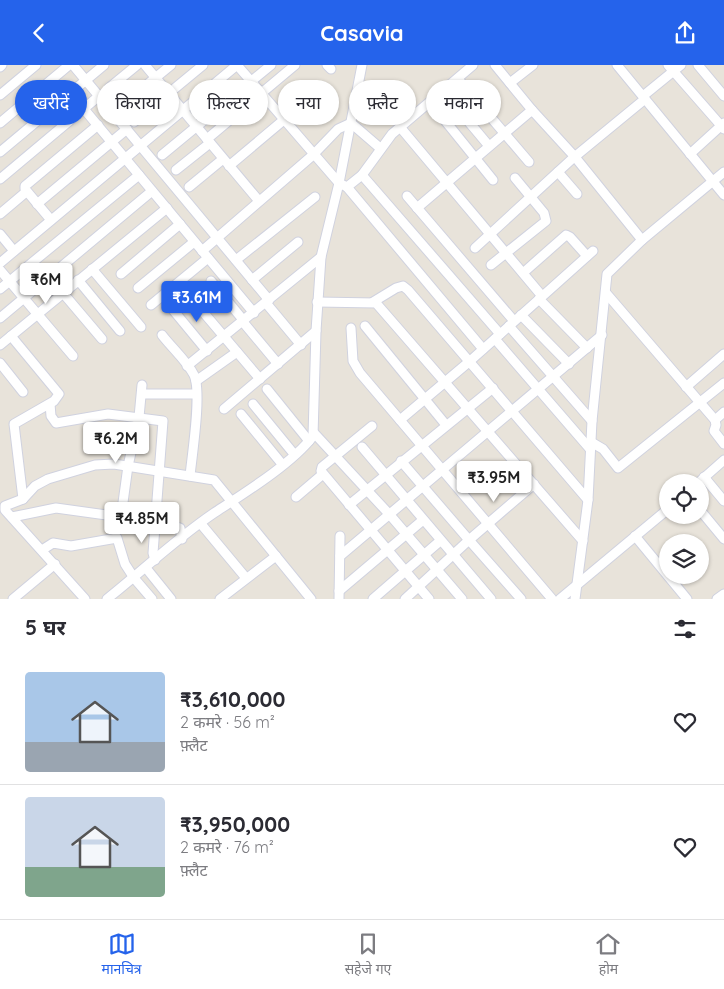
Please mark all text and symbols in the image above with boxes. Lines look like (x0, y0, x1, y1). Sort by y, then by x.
icon: back (25, 19, 53, 47)
text: Casavia (320, 19, 404, 47)
icon: share (671, 19, 699, 47)
chip: खरीदें (15, 80, 87, 125)
chip: किराया (97, 80, 179, 125)
chip: फ़िल्टर (189, 80, 268, 125)
chip: नया (278, 80, 339, 125)
chip: फ़्लैट (349, 80, 416, 125)
chip: मकान (426, 80, 501, 125)
pin: ₹6M (22, 263, 70, 305)
text: ₹6M (31, 269, 61, 289)
pin: ₹3.61M (156, 281, 238, 323)
text: ₹3.61M (172, 287, 222, 307)
pin: ₹6.2M (81, 421, 151, 464)
text: ₹6.2M (94, 428, 138, 448)
pin: ₹3.95M (453, 461, 535, 503)
text: ₹3.95M (468, 467, 520, 487)
map controls (659, 474, 709, 584)
button: locate (659, 474, 709, 524)
pin: ₹4.85M (101, 501, 183, 544)
text: ₹4.85M (115, 508, 169, 528)
button: layers (659, 534, 709, 584)
text: 5 घर (25, 614, 66, 640)
icon: filters (671, 615, 699, 643)
text: ₹3,610,000 (180, 686, 285, 712)
icon: home (65, 692, 125, 752)
icon: heart (671, 708, 699, 736)
text: 2 कमरे · 56 m² (180, 712, 275, 732)
text: फ़्लैट (180, 735, 208, 755)
text: ₹3,950,000 (180, 811, 290, 837)
icon: home (65, 817, 125, 877)
icon: heart (671, 833, 699, 861)
text: 2 कमरे · 76 m² (180, 837, 274, 857)
text: फ़्लैट (180, 860, 208, 880)
tab: मानचित्र (102, 930, 142, 980)
tab: सहेजे गए (345, 930, 391, 980)
tab: होम (594, 930, 622, 980)

